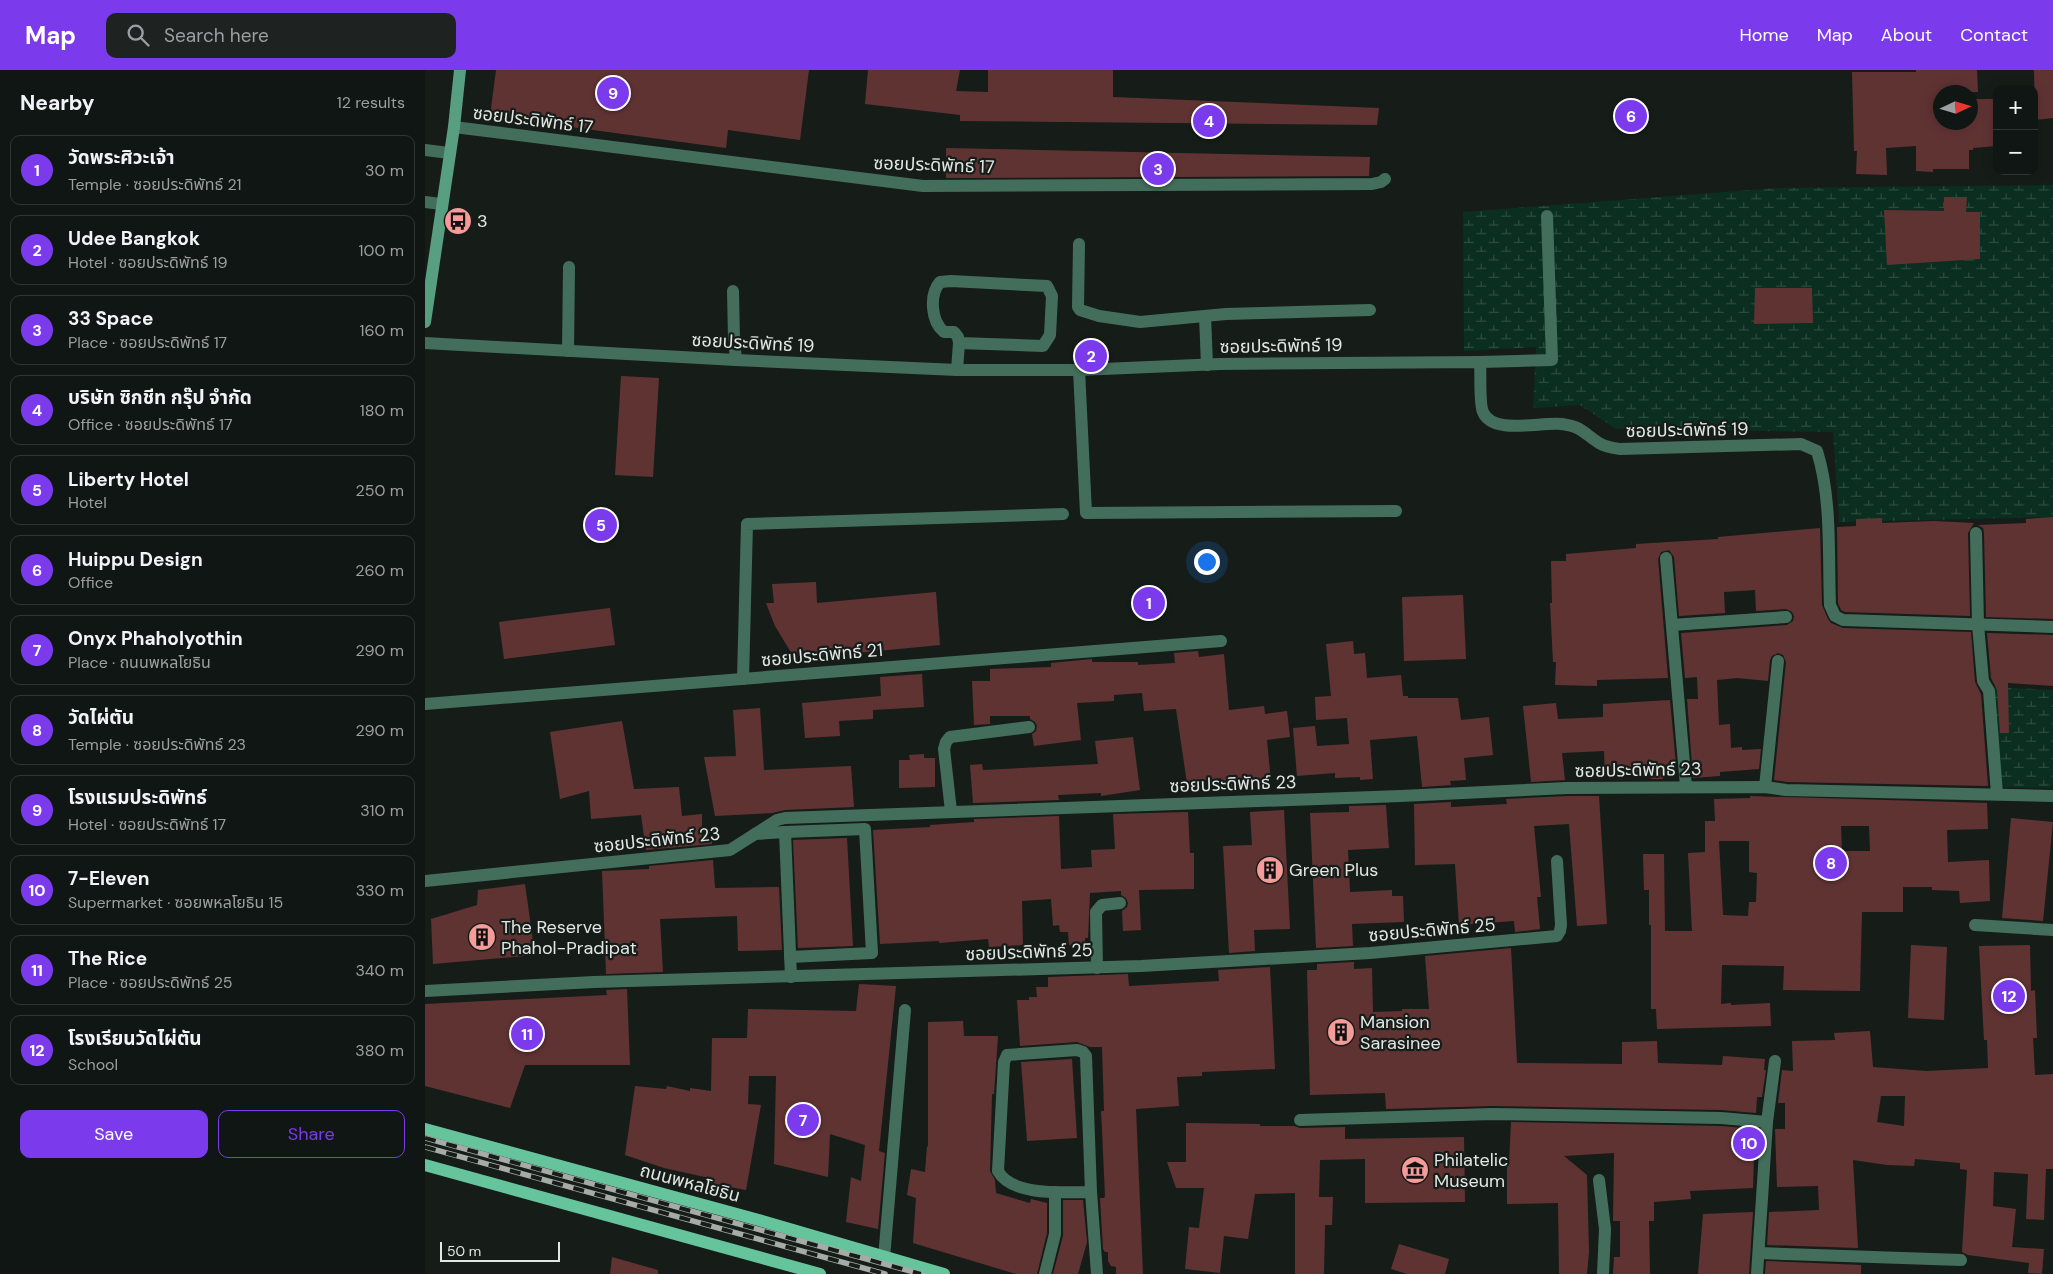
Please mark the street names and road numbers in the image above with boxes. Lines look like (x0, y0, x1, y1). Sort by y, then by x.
street label: ซอยประดิพัทธ์ 17 (471, 101, 595, 139)
street label: ซอยประดิพัทธ์ 17 (873, 151, 995, 179)
street label: ซอยประดิพัทธ์ 19 (691, 328, 815, 358)
street label: ซอยประดิพัทธ์ 19 (1219, 333, 1343, 359)
street label: ซอยประดิพัทธ์ 19 (1625, 417, 1749, 443)
street label: ซอยประดิพัทธ์ 21 (760, 638, 884, 672)
street label: ซอยประดิพัทธ์ 23 (1574, 757, 1702, 783)
street label: ซอยประดิพัทธ์ 23 (1169, 770, 1297, 798)
street label: ซอยประดิพัทธ์ 23 (593, 821, 721, 859)
street label: ซอยประดิพัทธ์ 25 (1368, 912, 1496, 948)
street label: ซอยประดิพัทธ์ 25 (965, 938, 1093, 966)
street label: ถนนพหลโยธิน (637, 1158, 743, 1208)

